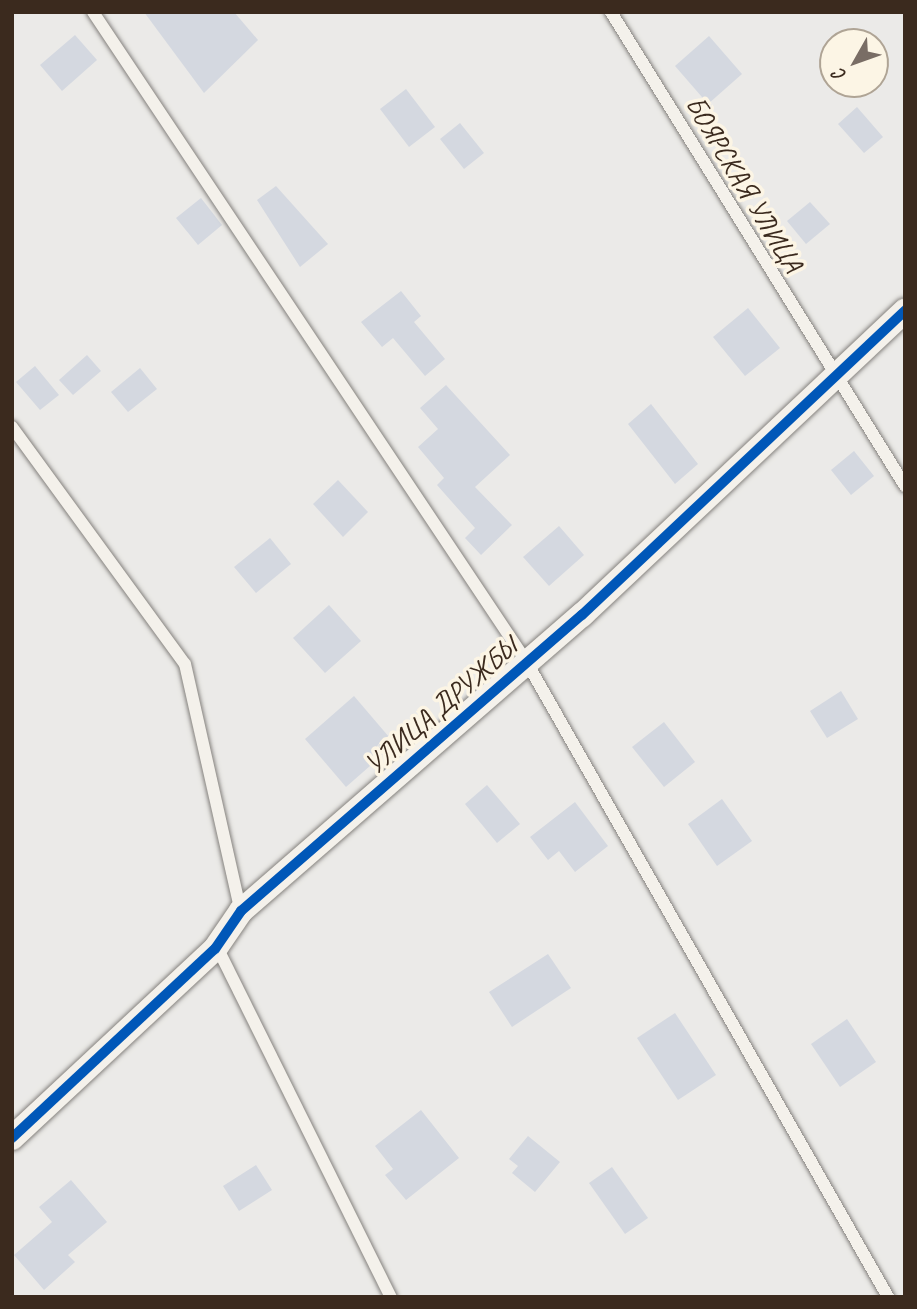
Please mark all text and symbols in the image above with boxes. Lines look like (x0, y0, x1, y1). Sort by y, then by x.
north arrow (819, 28, 889, 98)
text: С (827, 64, 852, 87)
street label: БОЯРСКАЯ УЛИЦА (678, 90, 810, 278)
street label: УЛИЦА ДРУЖБЫ (357, 630, 525, 782)

